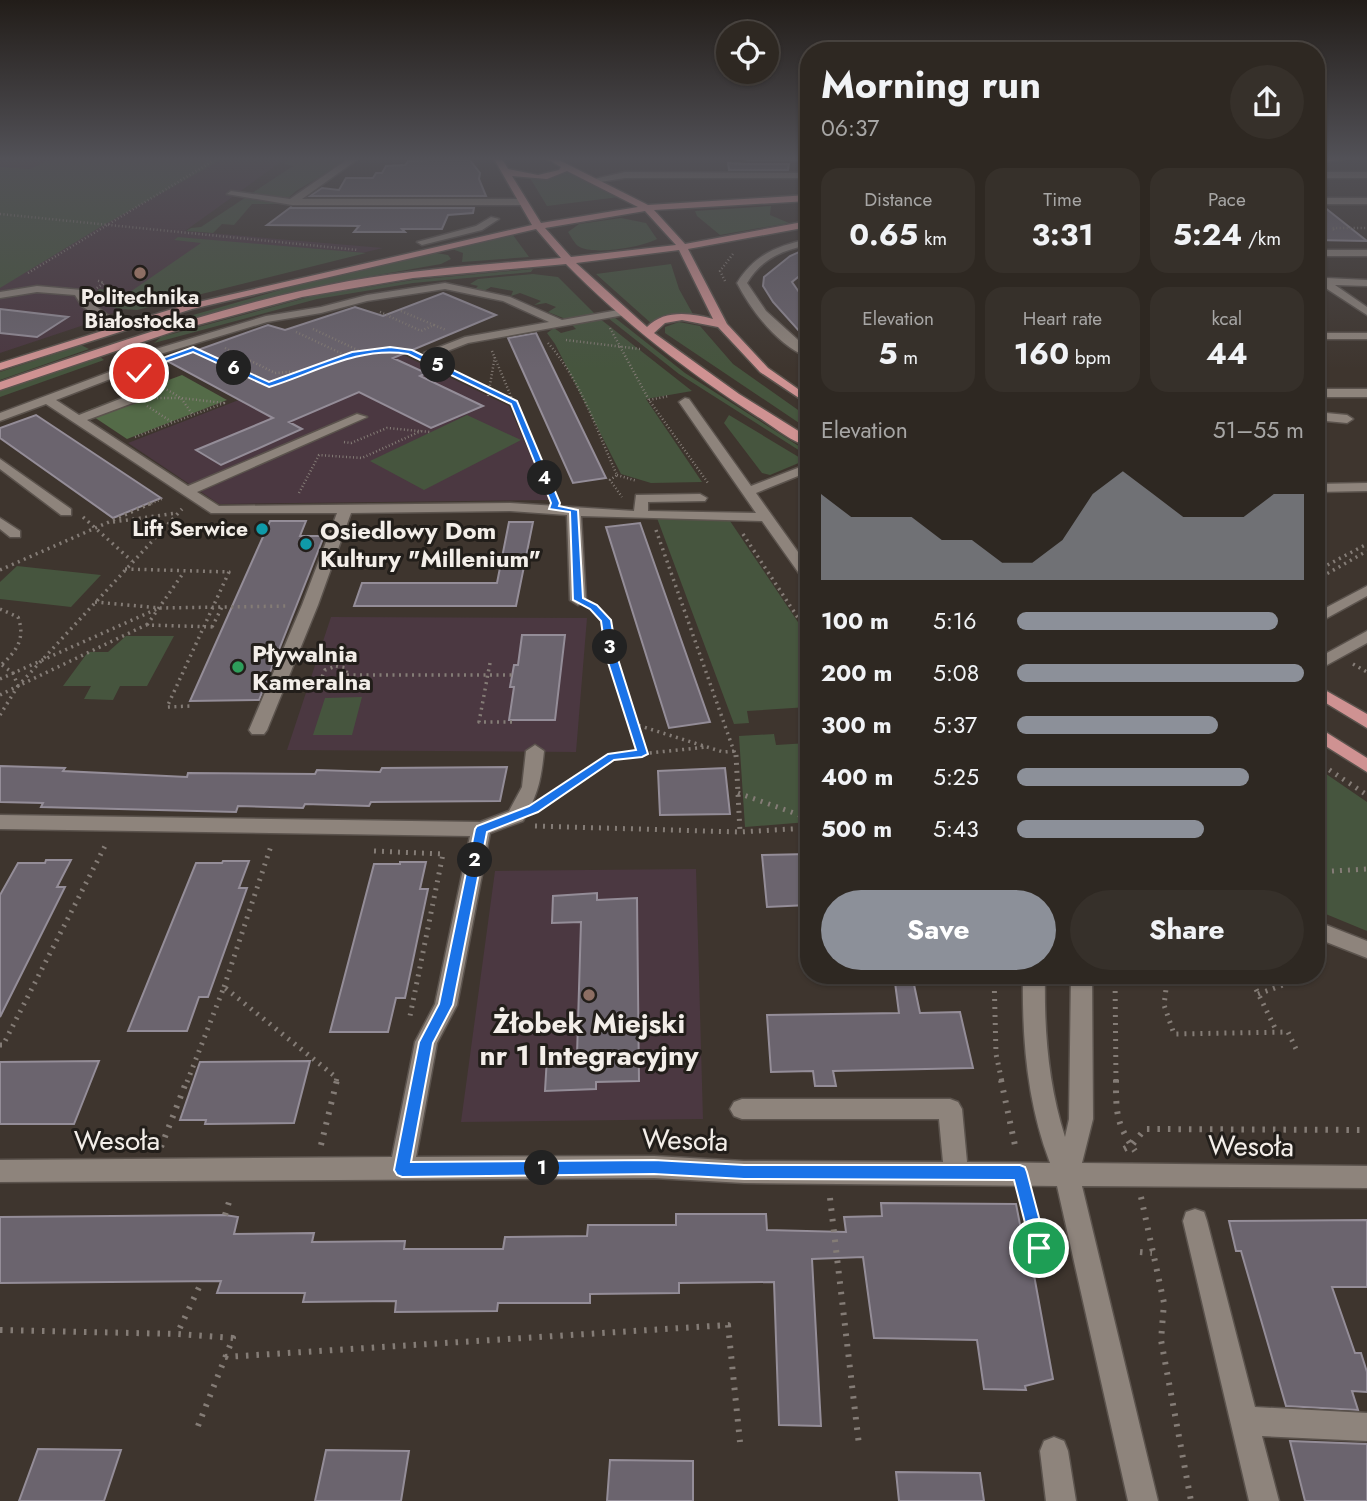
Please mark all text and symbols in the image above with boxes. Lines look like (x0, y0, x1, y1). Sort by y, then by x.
map controls (716, 21, 779, 84)
button: locate (716, 21, 779, 84)
text: Morning run (821, 57, 1041, 112)
button: share (1230, 65, 1304, 139)
text: 06:37 (821, 111, 879, 145)
text: Distance (864, 186, 932, 213)
text: Time (1043, 186, 1082, 213)
text: Pace (1208, 186, 1246, 213)
text: 0.65 (849, 213, 918, 256)
text: 3:31 (1031, 213, 1094, 256)
text: 5:24 (1173, 213, 1242, 256)
text: km (918, 225, 947, 252)
text: /km (1242, 225, 1281, 252)
marker: Politechnika Białostocka (132, 265, 148, 281)
place label: Politechnika Białostocka (81, 282, 199, 336)
text: Elevation (862, 305, 934, 332)
text: Heart rate (1023, 305, 1102, 332)
text: kcal (1211, 305, 1242, 332)
text: 5 (878, 332, 898, 375)
text: 160 (1014, 332, 1069, 375)
text: 44 (1206, 332, 1248, 375)
pin (109, 343, 169, 403)
text: m (898, 344, 918, 371)
text: bpm (1069, 344, 1111, 371)
pin: 5 (420, 348, 456, 382)
pin: 6 (216, 350, 252, 386)
text: 5 (431, 351, 444, 378)
icon: check (120, 354, 158, 392)
text: 6 (227, 354, 240, 381)
text: Elevation (821, 413, 908, 447)
text: 51–55 m (1213, 413, 1304, 447)
pin: 4 (528, 461, 562, 496)
text: 4 (538, 464, 551, 491)
place label: Osiedlowy Dom Kultury "Millenium" (320, 513, 541, 576)
place label: Lift Serwice (132, 514, 248, 544)
marker: Lift Serwice (254, 521, 270, 537)
marker: Osiedlowy Dom Kultury "Millenium" (298, 536, 314, 552)
text: 100 m (821, 604, 889, 638)
text: 5:16 (933, 604, 976, 638)
pin: 3 (592, 630, 628, 664)
text: 3 (604, 633, 615, 660)
place label: Pływalnia Kameralna (252, 636, 371, 699)
text: 200 m (821, 656, 892, 690)
text: 5:08 (933, 656, 979, 690)
marker: Pływalnia Kameralna (230, 659, 246, 675)
text: 300 m (821, 708, 892, 742)
text: 5:37 (933, 708, 977, 742)
text: 400 m (821, 760, 893, 794)
text: 5:25 (933, 760, 979, 794)
text: 500 m (821, 812, 892, 846)
text: 5:43 (933, 812, 979, 846)
pin: 2 (458, 842, 492, 878)
text: 2 (468, 846, 481, 873)
button: Save (821, 890, 1056, 970)
button: Share (1070, 890, 1304, 970)
marker: Żłobek Miejski nr 1 Integracyjny (581, 987, 597, 1003)
place label: Żłobek Miejski nr 1 Integracyjny (480, 1003, 699, 1076)
street label: Wesoła (641, 1118, 729, 1162)
street label: Wesoła (74, 1120, 160, 1161)
street label: Wesoła (1207, 1125, 1295, 1167)
pin: 1 (524, 1150, 560, 1186)
text: 1 (537, 1154, 546, 1181)
pin (1009, 1218, 1069, 1278)
icon: arrive (1020, 1229, 1058, 1267)

